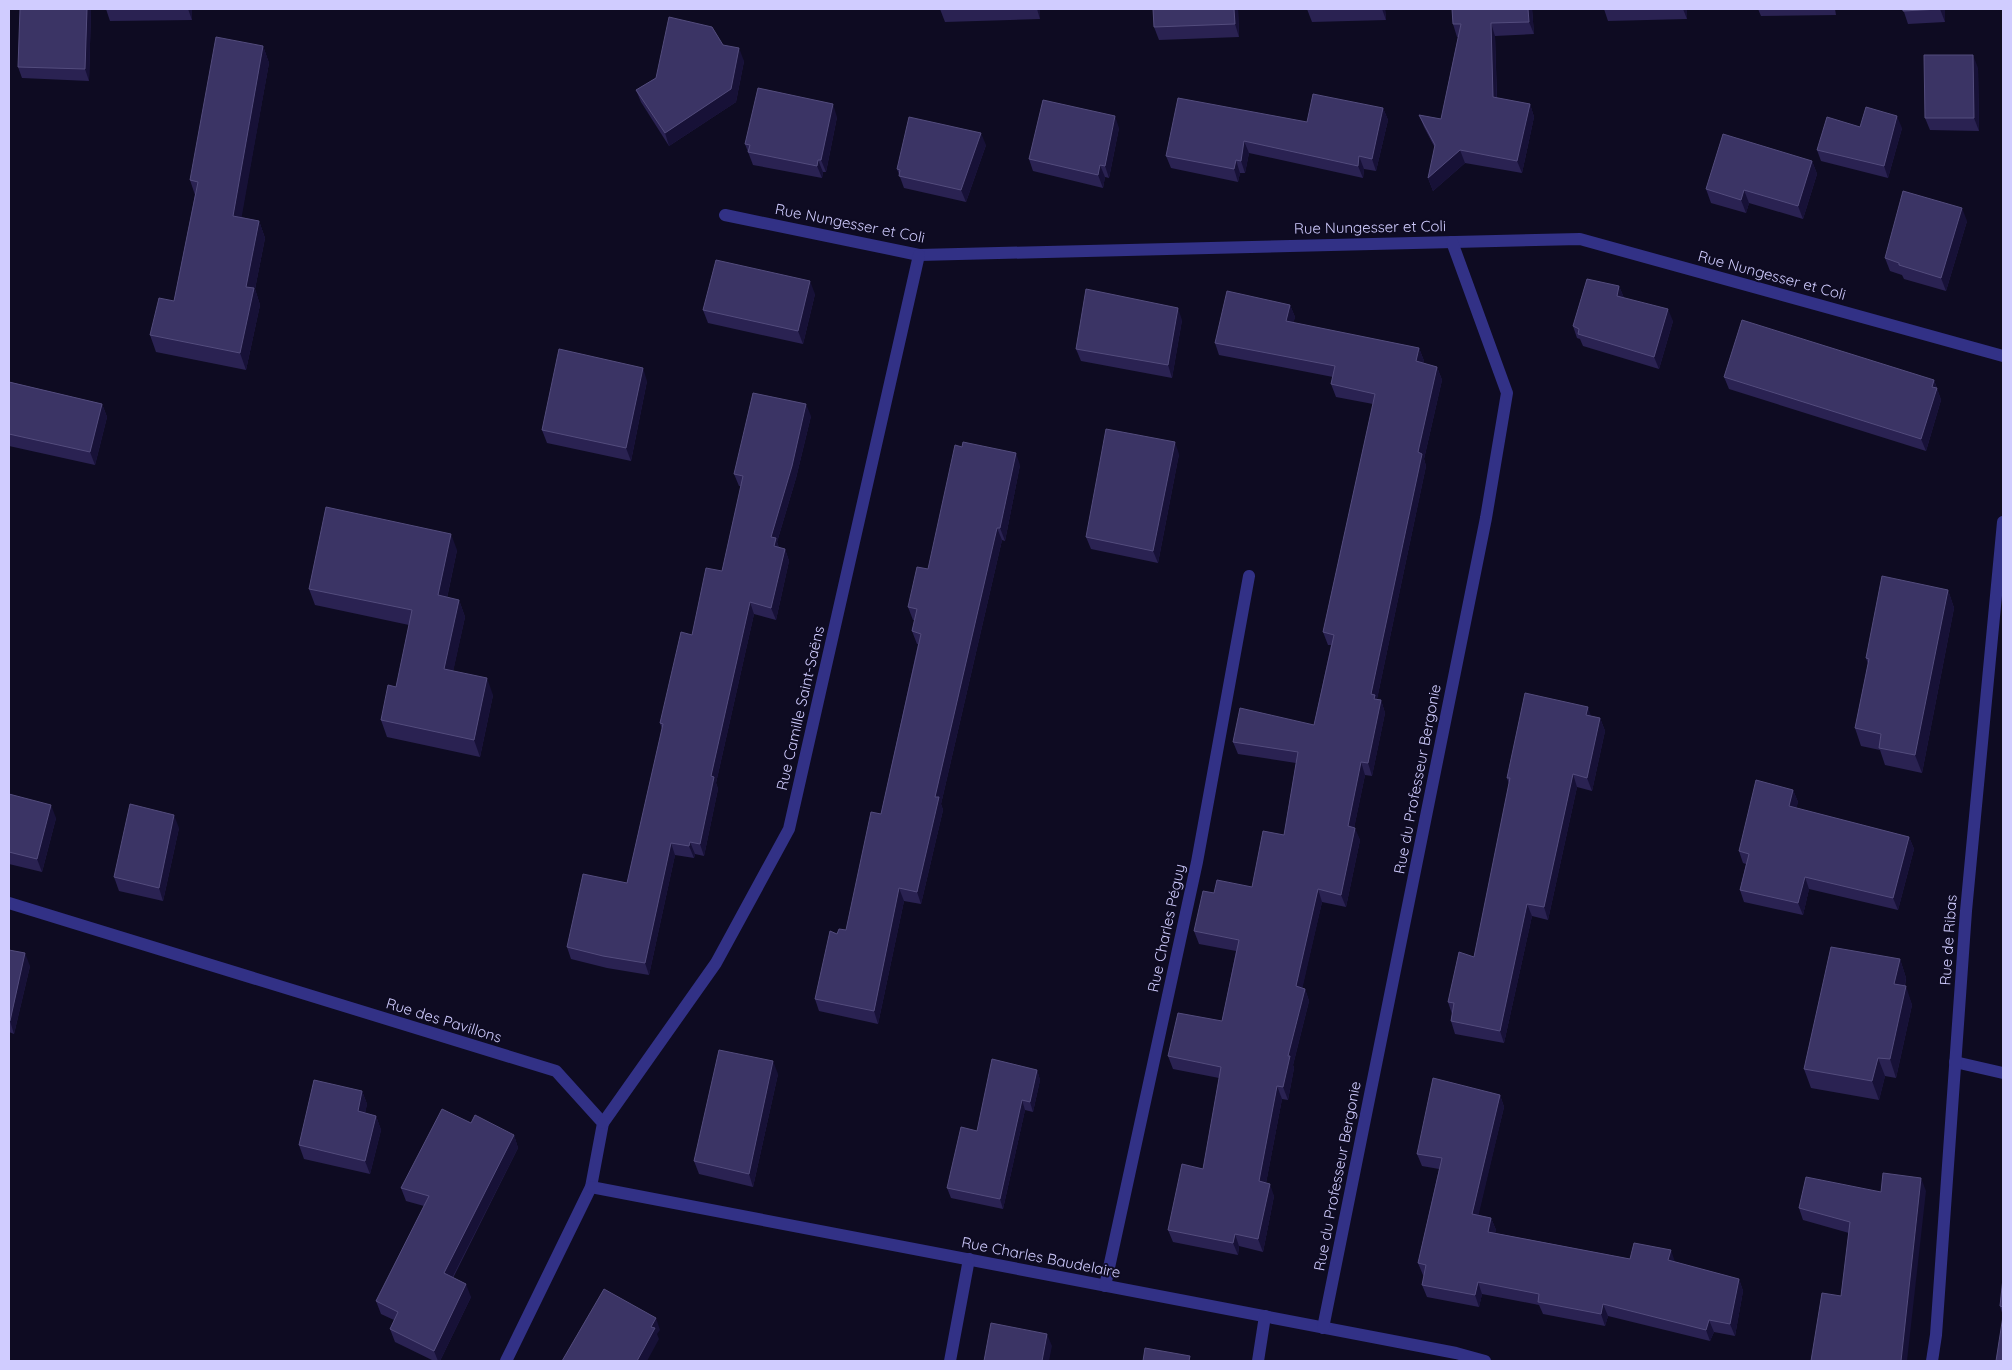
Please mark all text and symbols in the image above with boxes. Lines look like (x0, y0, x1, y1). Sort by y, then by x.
street label: Rue Nungesser et Coli (773, 199, 927, 247)
street label: Rue Nungesser et Coli (1294, 216, 1446, 238)
street label: Rue Nungesser et Coli (1696, 246, 1848, 304)
street label: Rue Camille Saint-Saëns (772, 624, 828, 792)
street label: Rue du Professeur Bergonie (1389, 682, 1445, 876)
street label: Rue Charles Péguy (1143, 862, 1189, 994)
street label: Rue de Ribas (1935, 894, 1961, 986)
street label: Rue des Pavillons (384, 993, 504, 1047)
street label: Rue du Professeur Bergonie (1309, 1079, 1365, 1273)
street label: Rue Charles Baudelaire (960, 1232, 1122, 1282)

